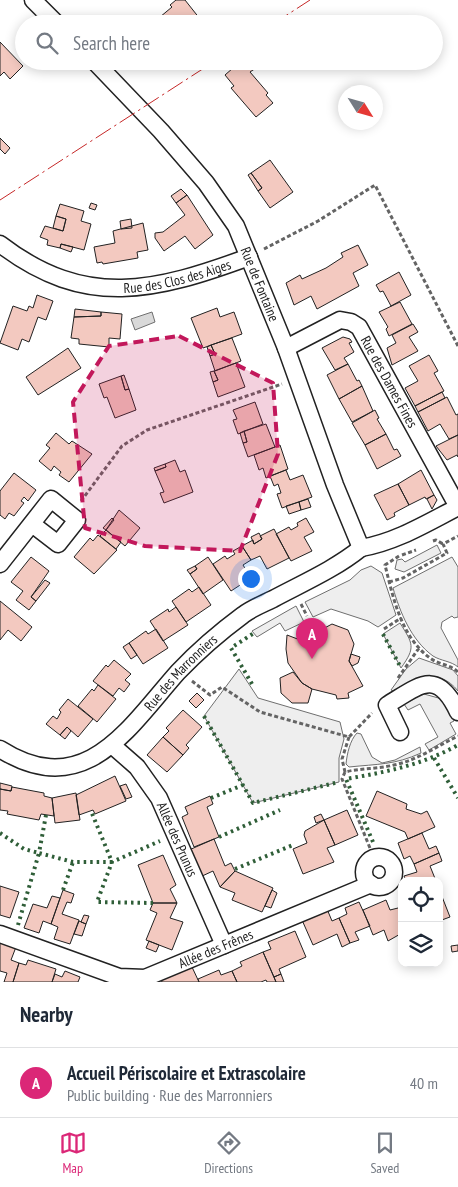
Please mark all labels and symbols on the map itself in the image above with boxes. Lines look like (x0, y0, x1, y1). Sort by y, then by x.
north arrow (338, 85, 383, 130)
street label: Rue de Fontaine (237, 244, 283, 324)
street label: Rue des Clos des Aiges (123, 255, 233, 297)
street label: Rue des Dames Fines (357, 333, 422, 431)
your location (238, 566, 264, 592)
pin: A (296, 618, 328, 659)
street label: Rue des Marronniers (140, 630, 221, 715)
street label: Allée des Prunus (153, 799, 202, 880)
street label: Allée des Frênes (176, 925, 256, 972)

